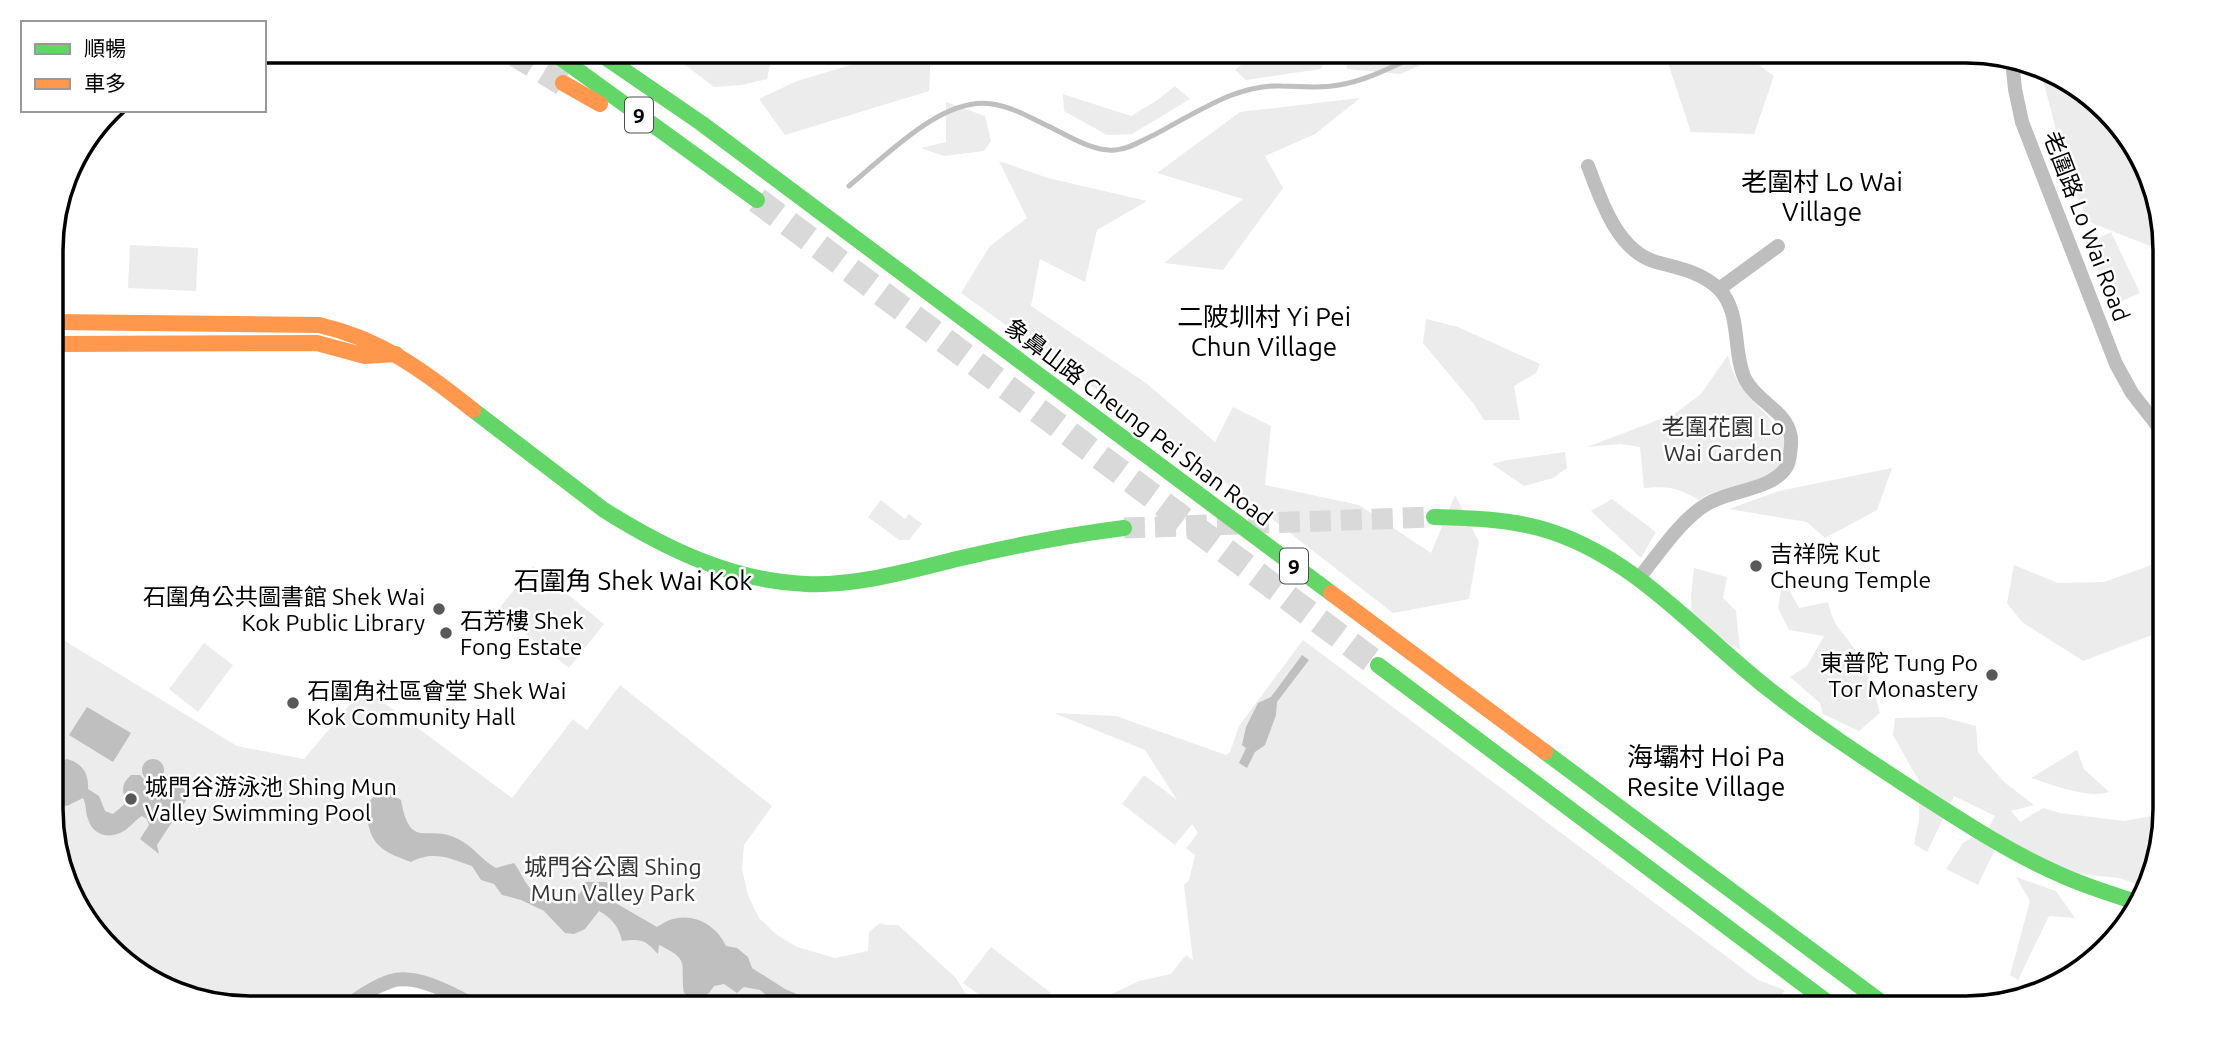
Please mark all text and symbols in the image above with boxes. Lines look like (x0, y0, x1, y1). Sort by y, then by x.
legend (21, 21, 266, 112)
text: 順暢 (84, 36, 126, 60)
text: 車多 (84, 71, 126, 95)
road number: 9 (625, 97, 653, 132)
street label: 老圍路 Lo Wai Road (2039, 128, 2135, 324)
district label: 老圍村 Lo Wai Village (1741, 167, 1903, 226)
district label: 二陂圳村 Yi Pei Chun Village (1177, 302, 1351, 361)
street label: 象鼻山路 Cheung Pei Shan Road (1001, 314, 1277, 530)
park label: 老圍花園 Lo Wai Garden (1662, 414, 1784, 465)
place label: 吉祥院 Kut Cheung Temple (1770, 541, 1931, 592)
road number: 9 (1280, 548, 1308, 584)
marker: 吉祥院 Kut Cheung Temple (1748, 558, 1764, 574)
district label: 石圍角 Shek Wai Kok (514, 566, 752, 595)
place label: 石圍角公共圖書館 Shek Wai Kok Public Library (143, 584, 425, 635)
marker: 石圍角公共圖書館 Shek Wai Kok Public Library (431, 601, 447, 617)
place label: 石芳樓 Shek Fong Estate (460, 608, 584, 659)
marker: 石芳樓 Shek Fong Estate (438, 625, 454, 641)
place label: 東普陀 Tung Po Tor Monastery (1820, 650, 1978, 701)
marker: 東普陀 Tung Po Tor Monastery (1984, 667, 2000, 683)
place label: 石圍角社區會堂 Shek Wai Kok Community Hall (307, 678, 566, 729)
marker: 石圍角社區會堂 Shek Wai Kok Community Hall (285, 695, 301, 711)
district label: 海壩村 Hoi Pa Resite Village (1627, 742, 1785, 801)
place label: 城門谷游泳池 Shing Mun Valley Swimming Pool (145, 774, 397, 825)
marker: 城門谷游泳池 Shing Mun Valley Swimming Pool (123, 791, 139, 807)
park label: 城門谷公園 Shing Mun Valley Park (524, 854, 702, 905)

